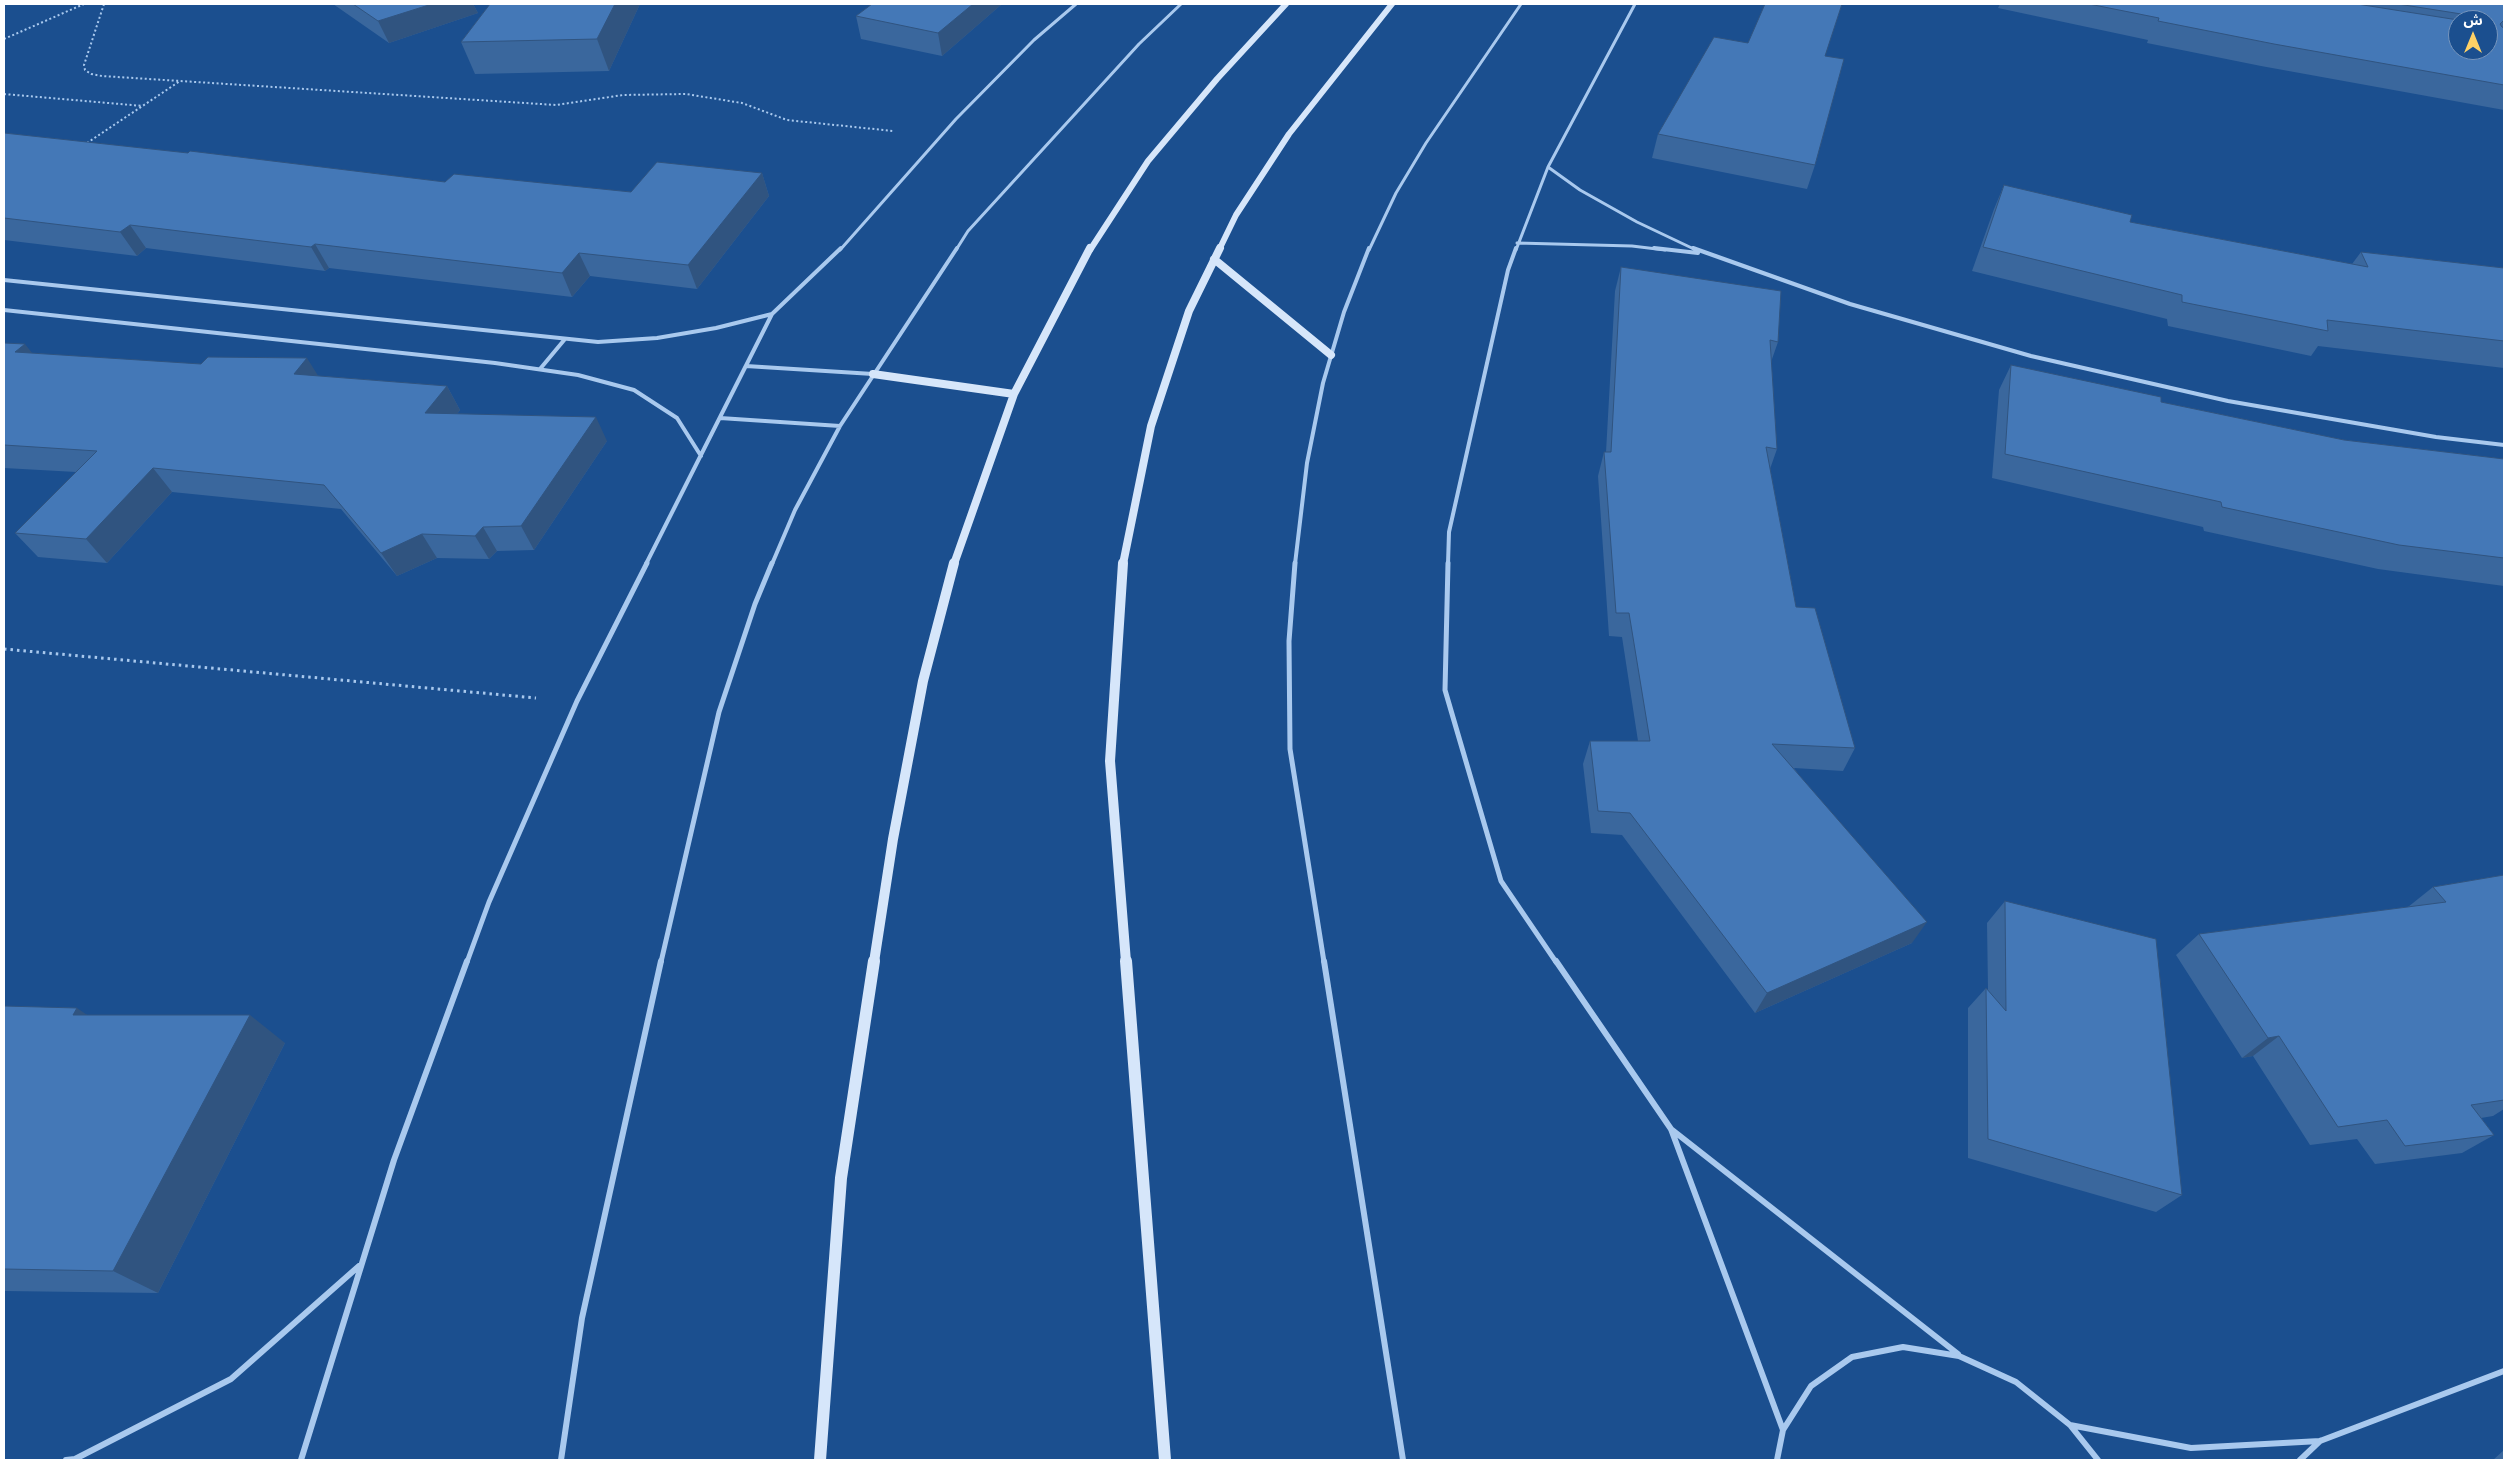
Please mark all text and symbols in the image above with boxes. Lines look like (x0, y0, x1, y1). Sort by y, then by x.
north arrow (2448, 10, 2498, 60)
text: ش (2463, 12, 2483, 29)

